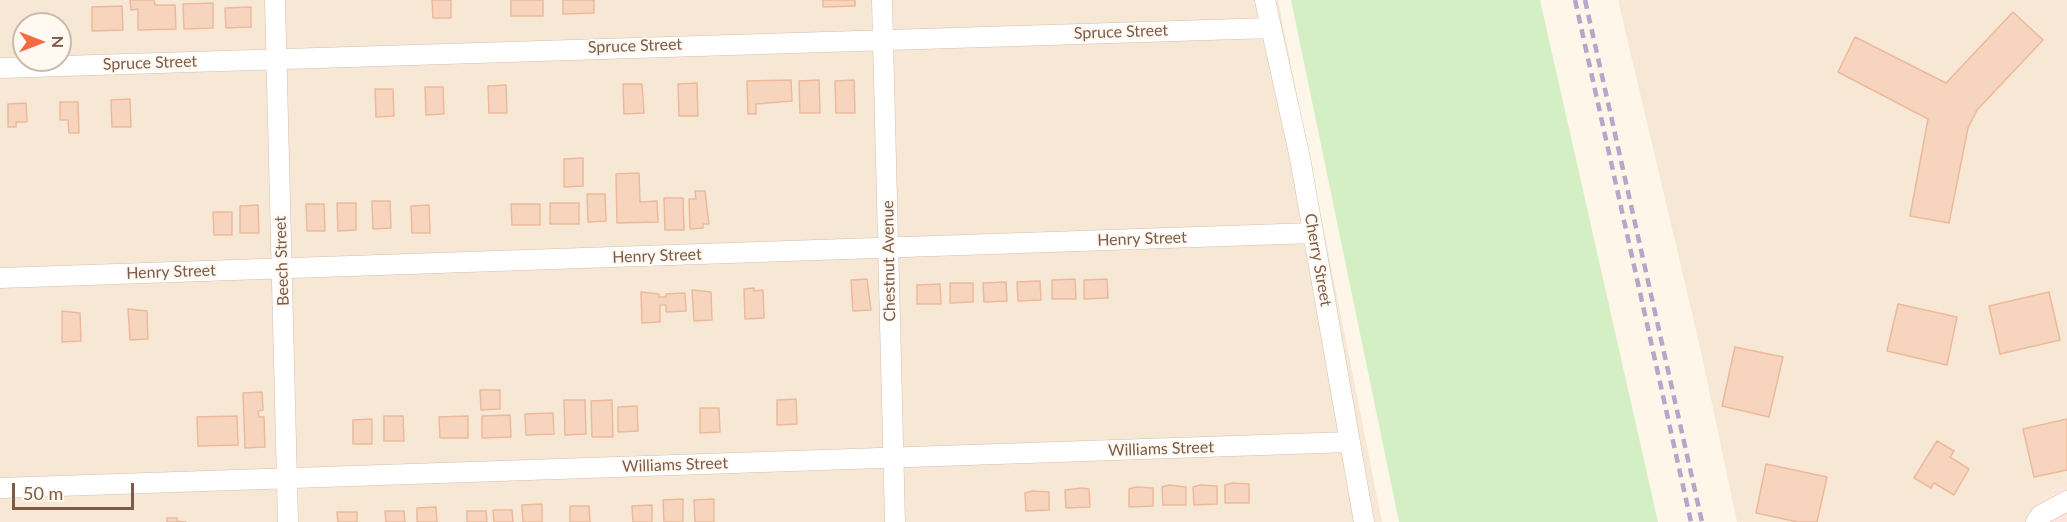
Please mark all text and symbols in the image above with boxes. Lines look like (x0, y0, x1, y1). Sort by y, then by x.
north arrow (12, 12, 72, 72)
street label: Spruce Street (1074, 21, 1168, 43)
street label: Spruce Street (588, 35, 682, 57)
text: N (49, 36, 68, 48)
street label: Spruce Street (103, 52, 197, 74)
street label: Chestnut Avenue (878, 200, 900, 322)
street label: Cherry Street (1300, 212, 1336, 308)
street label: Beech Street (271, 216, 293, 306)
street label: Henry Street (1097, 228, 1187, 250)
street label: Henry Street (612, 245, 702, 267)
street label: Henry Street (126, 261, 216, 283)
street label: Williams Street (1108, 438, 1214, 460)
street label: Williams Street (622, 454, 728, 476)
scale bar (15, 471, 136, 509)
text: 50 m (23, 482, 63, 504)

